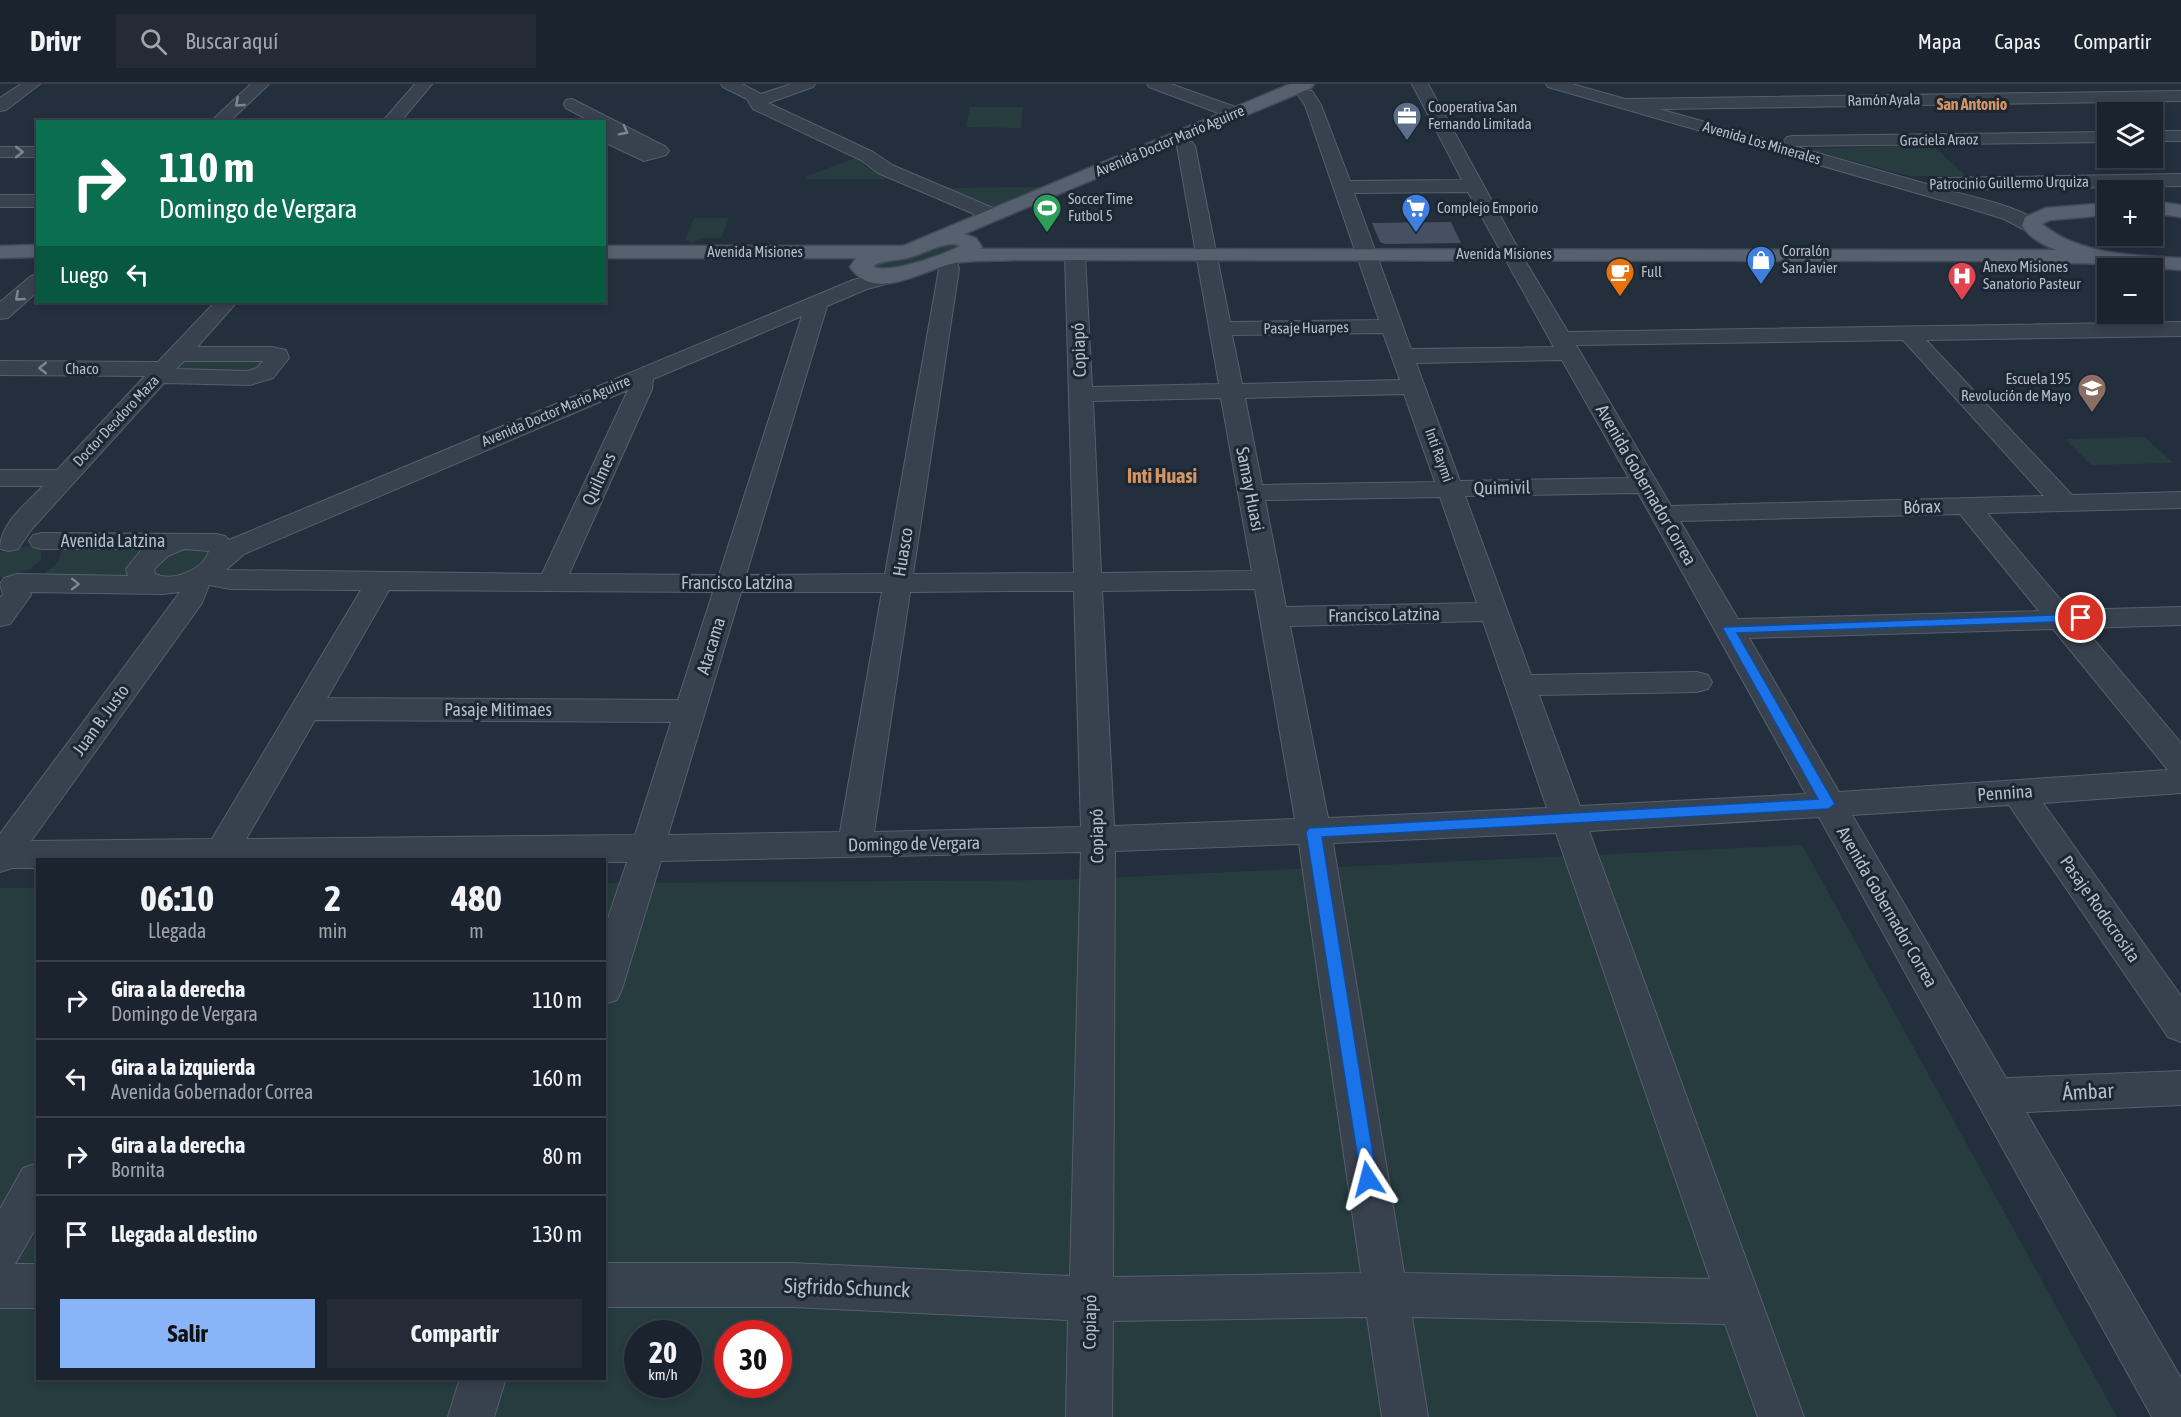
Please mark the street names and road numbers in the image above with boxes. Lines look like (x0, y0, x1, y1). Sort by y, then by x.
street label: Ramón Ayala (1847, 90, 1921, 109)
street label: Avenida Doctor Mario Aguirre (1093, 101, 1247, 180)
street label: Avenida Los Minerales (1701, 118, 1823, 167)
street label: Graciela Araoz (1900, 130, 1979, 149)
street label: Patrocinio Guillermo Urquiza (1929, 173, 2089, 192)
street label: Avenida Misiones (707, 243, 803, 260)
street label: Avenida Misiones (1456, 245, 1552, 262)
street label: Pasaje Huarpes (1263, 318, 1349, 337)
street label: Copiapó (1067, 322, 1090, 378)
street label: Chaco (65, 360, 99, 377)
street label: Avenida Doctor Mario Aguirre (479, 371, 633, 450)
street label: Doctor Deodoro Maza (69, 372, 162, 470)
street label: Avenida Gobernador Correa (1592, 401, 1701, 569)
street label: Inti Raymi (1422, 426, 1457, 484)
street label: Samay Huasi (1232, 445, 1269, 533)
street label: Quilmes (577, 449, 620, 508)
street label: Quimivil (1473, 477, 1531, 498)
street label: Bórax (1903, 495, 1941, 518)
street label: Huasco (888, 526, 917, 578)
street label: Avenida Latzina (61, 530, 165, 551)
street label: Francisco Latzina (681, 572, 793, 593)
street label: Francisco Latzina (1328, 603, 1440, 626)
street label: Atacama (692, 615, 729, 677)
street label: Juan B. Justo (68, 680, 133, 759)
street label: Pasaje Mitimaes (444, 699, 552, 720)
street label: Pennina (1977, 780, 2033, 805)
street label: Copiapó (1086, 809, 1107, 863)
street label: Avenida Gobernador Correa (1833, 823, 1942, 991)
street label: Domingo de Vergara (848, 832, 980, 855)
street label: Pasaje Rodocrosita (2056, 851, 2145, 966)
street label: Ámbar (2062, 1078, 2115, 1104)
street label: Sigfrido Schunck (783, 1273, 911, 1301)
street label: Copiapó (1079, 1295, 1100, 1349)

